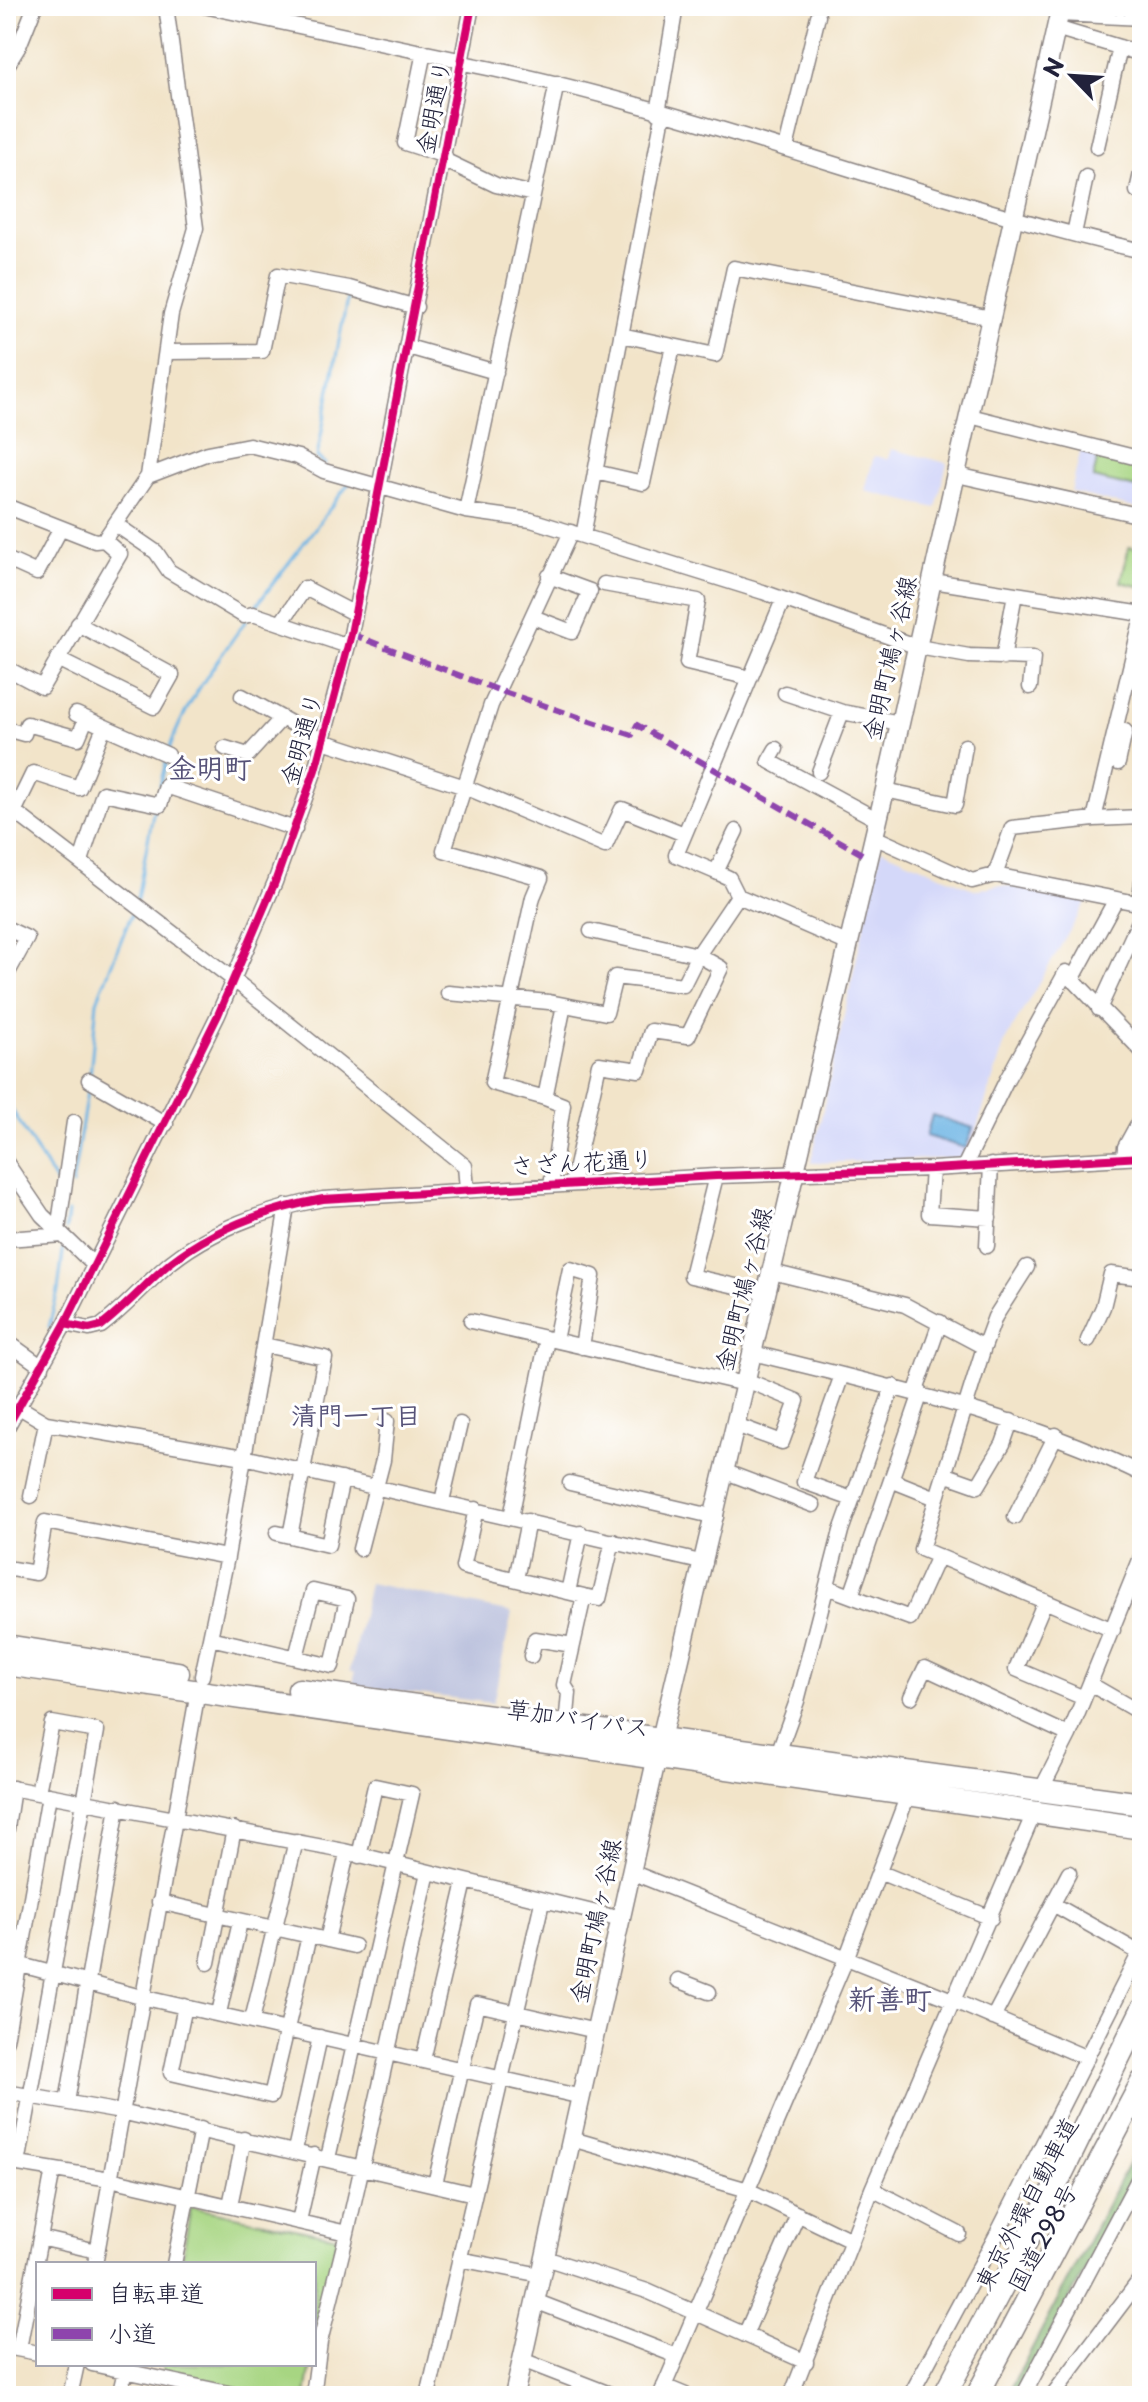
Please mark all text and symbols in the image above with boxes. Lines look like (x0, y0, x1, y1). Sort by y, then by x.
north arrow (1032, 36, 1112, 116)
text: N (1034, 52, 1071, 82)
street label: 金明通り (405, 56, 459, 157)
street label: 金明町鳩ヶ谷線 (852, 572, 924, 743)
street label: 金明通り (270, 687, 331, 790)
district label: 金明町 (168, 745, 252, 788)
street label: さざん花通り (509, 1139, 655, 1183)
street label: 金明町鳩ヶ谷線 (704, 1203, 780, 1374)
district label: 清門一丁目 (291, 1395, 421, 1434)
street label: 草加バイパス (505, 1689, 652, 1745)
street label: 金明町鳩ヶ谷線 (559, 1835, 629, 2006)
district label: 新善町 (848, 1976, 932, 2019)
street label: 東京外環自動車道 (964, 2110, 1086, 2296)
street label: 国道298号 (998, 2176, 1085, 2298)
legend (36, 2262, 316, 2366)
text: 自転車道 (108, 2274, 204, 2310)
text: 小道 (108, 2314, 156, 2350)

